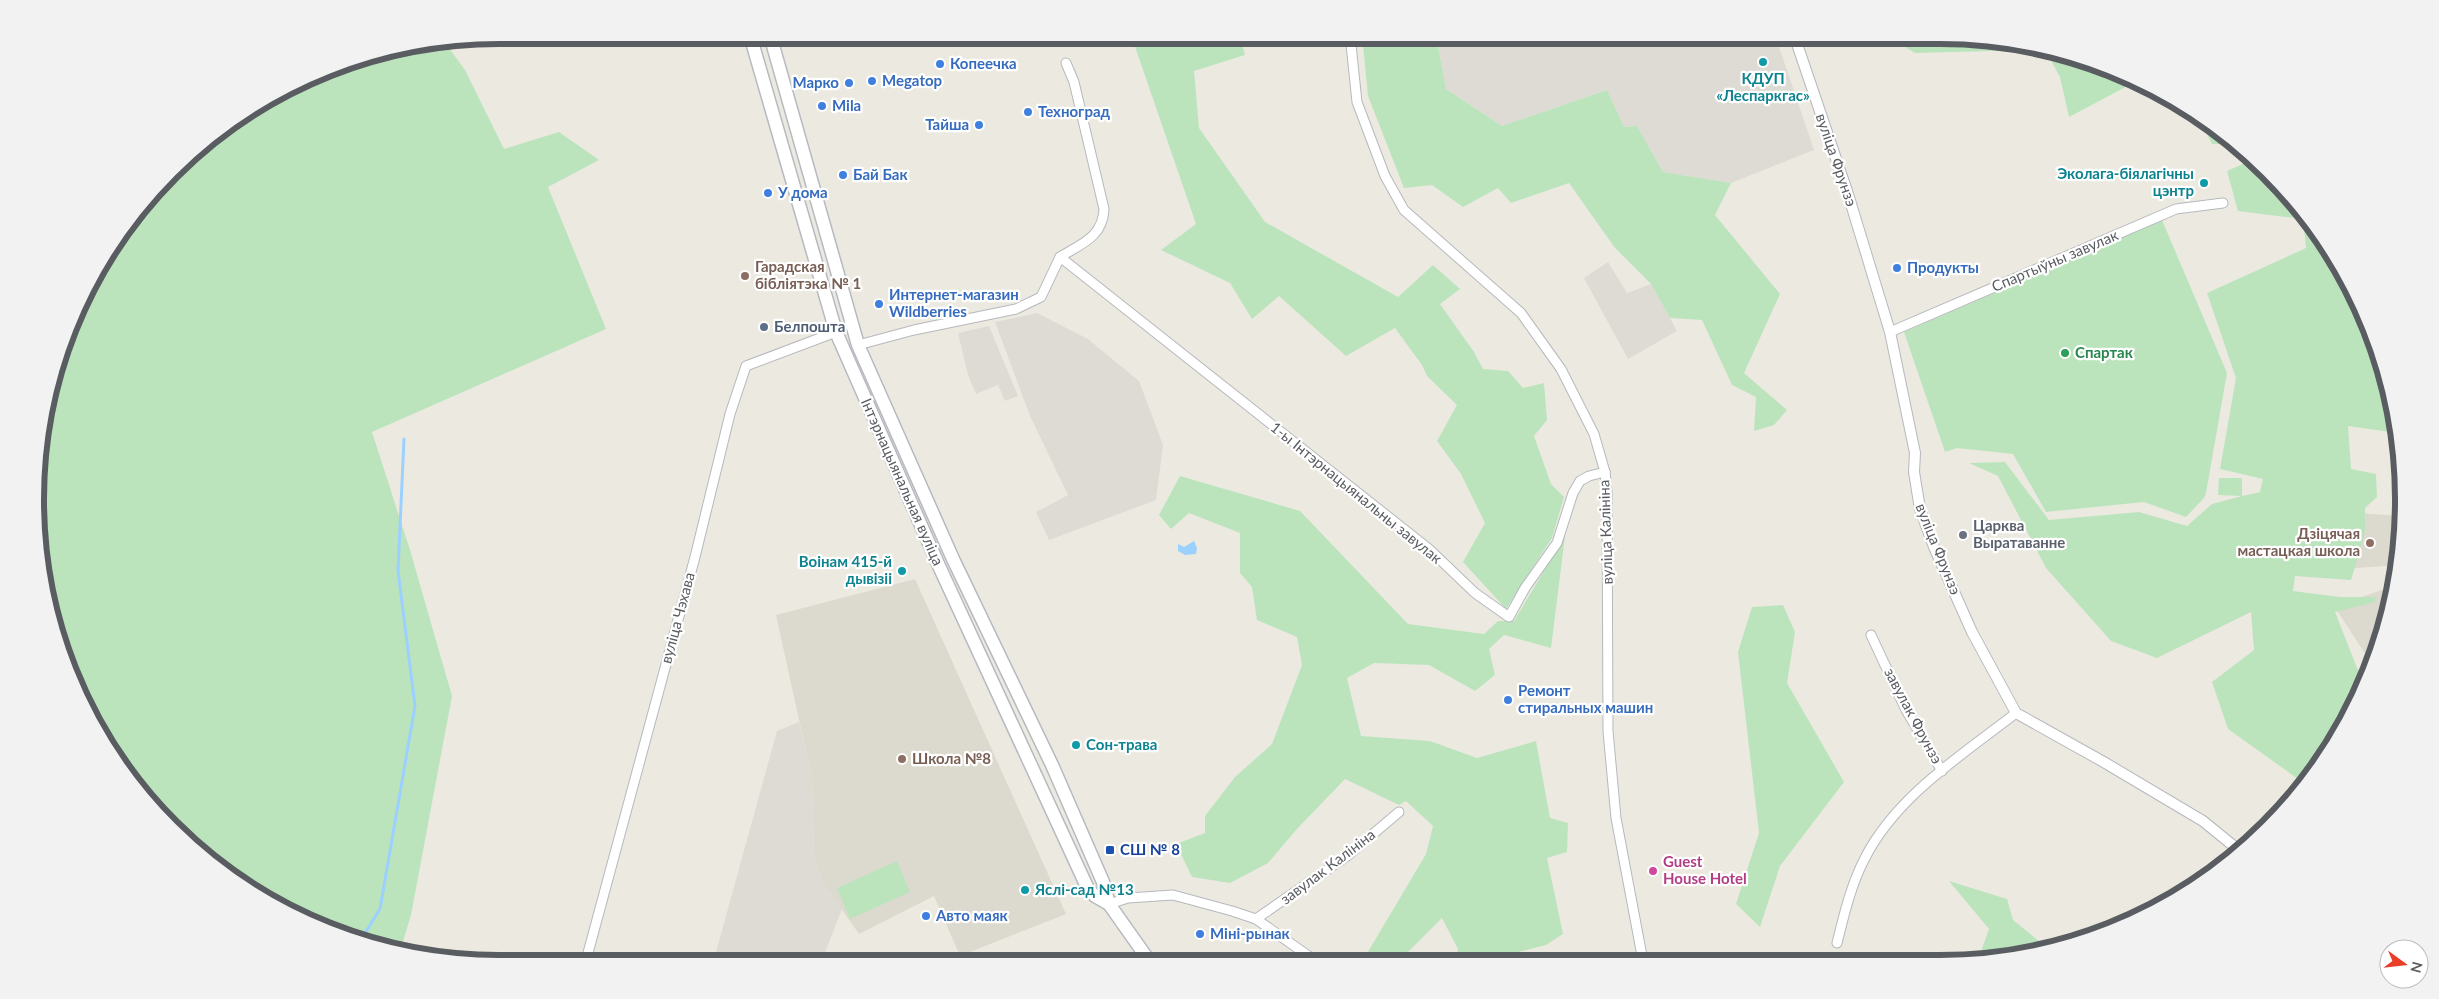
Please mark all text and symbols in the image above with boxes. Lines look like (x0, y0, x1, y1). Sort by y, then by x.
place label: Копеечка (950, 54, 1017, 72)
marker: КДУП «Леспаркгас» (1757, 56, 1769, 68)
marker: Копеечка (934, 58, 946, 70)
place label: КДУП «Леспаркгас» (1716, 69, 1810, 104)
place label: Megatop (882, 71, 942, 89)
place label: Марко (792, 73, 839, 91)
marker: Megatop (866, 75, 878, 87)
marker: Марко (843, 77, 855, 89)
place label: Mila (832, 96, 861, 114)
marker: Mila (816, 100, 828, 112)
place label: Техноград (1038, 102, 1111, 120)
marker: Техноград (1022, 106, 1034, 118)
street label: вуліца Фрунзэ (1813, 111, 1861, 208)
place label: Тайша (925, 115, 969, 133)
marker: Тайша (973, 119, 985, 131)
place label: Эколага-біялагічны цэнтр (2057, 164, 2194, 199)
place label: Бай Бак (853, 165, 908, 183)
marker: Бай Бак (837, 169, 849, 181)
marker: Эколага-біялагічны цэнтр (2198, 177, 2210, 189)
place label: У дома (777, 183, 828, 201)
marker: У дома (762, 187, 774, 199)
street label: Спартыўны завулак (1989, 225, 2121, 295)
place label: Гарадская бібліятэка № 1 (755, 257, 861, 292)
place label: Продукты (1907, 258, 1979, 276)
marker: Продукты (1891, 262, 1903, 274)
marker: Гарадская бібліятэка № 1 (739, 270, 751, 282)
place label: Интернет-магазин Wildberries (889, 285, 1019, 320)
marker: Интернет-магазин Wildberries (873, 298, 885, 310)
place label: Белпошта (774, 317, 845, 335)
marker: Белпошта (758, 321, 770, 333)
place label: Спартак (2075, 343, 2134, 361)
marker: Спартак (2059, 347, 2071, 359)
street label: Інтэрнацыянальная вуліца (858, 395, 948, 568)
street label: 1-ы Інтэрнацыянальны завулак (1267, 417, 1446, 567)
street label: вуліца Калініна (1594, 479, 1616, 585)
street label: вуліца Фрунзэ (1912, 500, 1965, 597)
place label: Царква Выратаванне (1973, 516, 2065, 551)
place label: Дзіцячая мастацкая школа (2237, 524, 2360, 559)
marker: Царква Выратаванне (1957, 529, 1969, 541)
marker: Дзіцячая мастацкая школа (2364, 537, 2376, 549)
place label: Воінам 415-й дывізіі (799, 552, 892, 587)
marker: Воінам 415-й дывізіі (896, 565, 908, 577)
street label: вуліца Чэхава (656, 570, 698, 665)
street label: завулак Фрунзэ (1881, 664, 1947, 767)
place label: Ремонт стиральных машин (1518, 681, 1653, 716)
marker: Ремонт стиральных машин (1502, 694, 1514, 706)
place label: Сон-трава (1086, 735, 1157, 753)
marker: Сон-трава (1070, 739, 1082, 751)
place label: Школа №8 (912, 749, 991, 767)
marker: Школа №8 (896, 753, 908, 765)
street label: завулак Калініна (1276, 825, 1378, 908)
place label: СШ № 8 (1120, 840, 1180, 858)
marker: СШ № 8 (1104, 844, 1116, 856)
place label: Guest House Hotel (1663, 852, 1747, 887)
marker: Guest House Hotel (1647, 865, 1659, 877)
place label: Яслі-сад №13 (1034, 880, 1134, 898)
marker: Яслі-сад №13 (1019, 884, 1031, 896)
place label: Авто маяк (935, 906, 1009, 924)
marker: Авто маяк (920, 910, 932, 922)
place label: Міні-рынак (1210, 924, 1291, 942)
marker: Міні-рынак (1194, 928, 1206, 940)
north arrow (2379, 939, 2429, 989)
text: N (2407, 960, 2427, 975)

